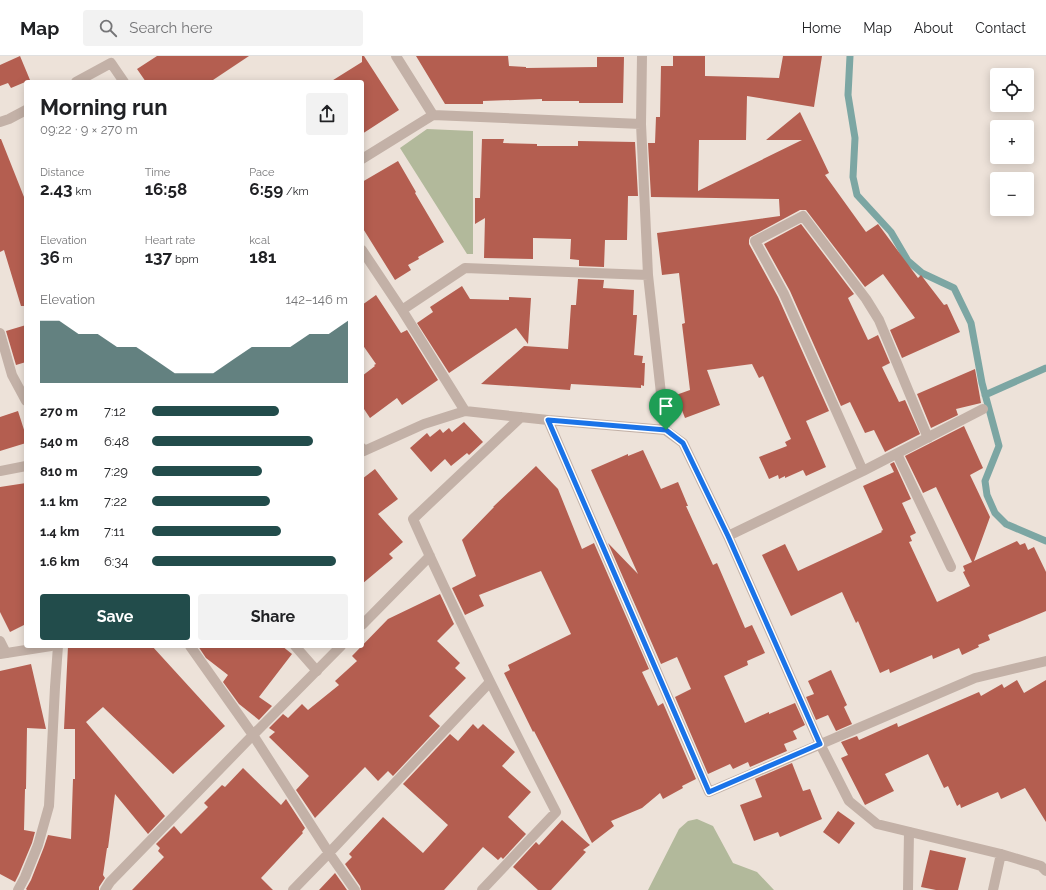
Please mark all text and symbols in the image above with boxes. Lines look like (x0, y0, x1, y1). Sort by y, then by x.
search box (83, 10, 363, 46)
text: Map (20, 17, 59, 39)
icon: search (97, 17, 119, 39)
text: Search here (129, 19, 213, 37)
text: Home (802, 20, 841, 36)
text: Map (863, 20, 892, 36)
text: About (914, 20, 953, 36)
text: Contact (975, 20, 1026, 36)
map controls (990, 68, 1034, 216)
button: locate (990, 68, 1034, 112)
button: share (306, 93, 348, 135)
text: Morning run (40, 94, 168, 120)
button: + (990, 120, 1034, 164)
text: 09:22 · 9 × 270 m (40, 122, 138, 137)
text: Distance (40, 166, 84, 179)
text: Time (145, 166, 170, 179)
text: Pace (249, 166, 275, 179)
button: − (990, 172, 1034, 216)
text: 2.43 (40, 179, 73, 199)
text: 16:58 (145, 179, 187, 199)
text: 6:59 (249, 179, 283, 199)
text: km (73, 185, 91, 198)
text: /km (283, 185, 309, 198)
text: Elevation (40, 234, 87, 247)
text: Heart rate (145, 234, 195, 247)
text: kcal (249, 234, 270, 247)
text: 36 (40, 247, 60, 267)
text: 137 (145, 247, 172, 267)
text: 181 (249, 247, 276, 267)
text: m (60, 253, 73, 266)
text: bpm (172, 253, 199, 266)
text: Elevation (40, 292, 95, 307)
text: 142–146 m (285, 292, 348, 307)
pin (649, 389, 683, 430)
icon: arrive (655, 395, 677, 417)
text: 270 m (40, 404, 78, 419)
text: 7:12 (104, 404, 126, 419)
text: 540 m (40, 434, 78, 449)
text: 6:48 (104, 434, 129, 449)
text: 810 m (40, 464, 77, 479)
text: 7:29 (104, 464, 128, 479)
text: 1.1 km (40, 494, 78, 509)
text: 7:22 (104, 494, 127, 509)
text: 1.4 km (40, 524, 79, 539)
text: 7:11 (104, 524, 125, 539)
text: 1.6 km (40, 554, 80, 569)
text: 6:34 (104, 554, 128, 569)
button: Save (40, 594, 190, 640)
button: Share (198, 594, 348, 640)

